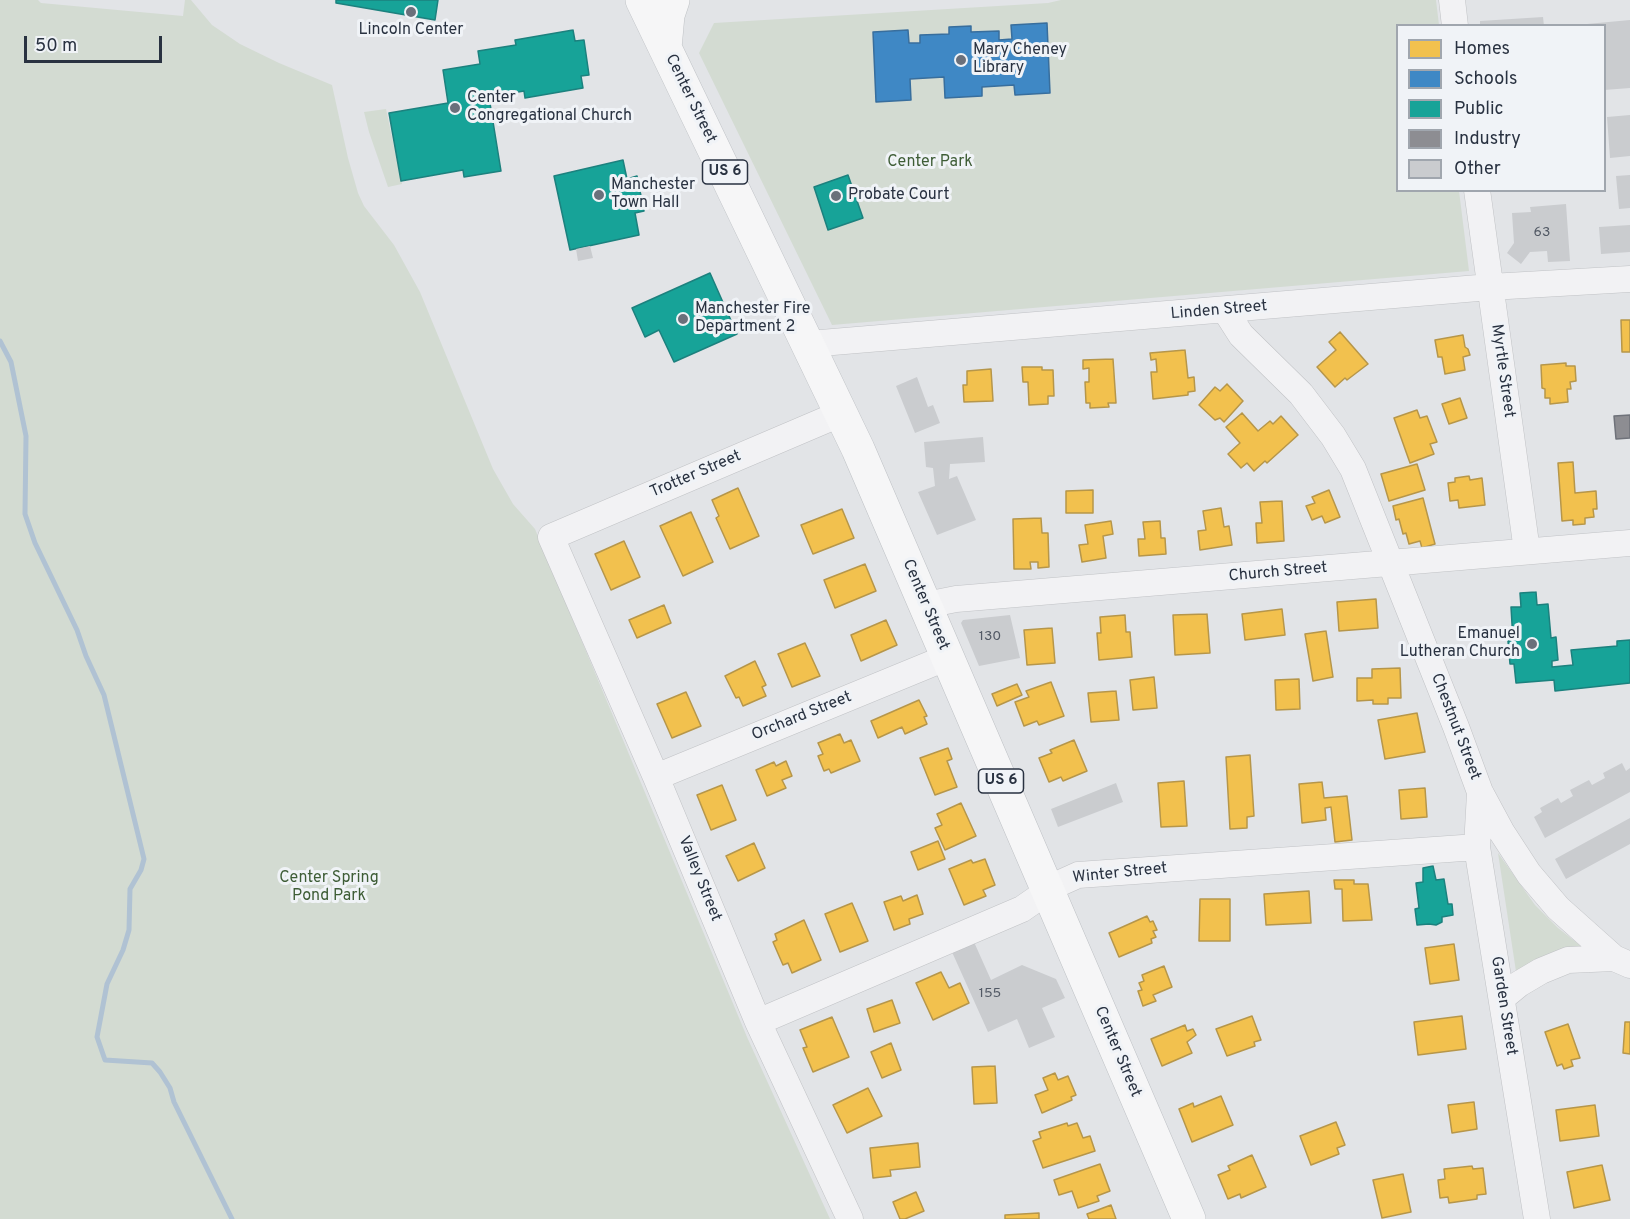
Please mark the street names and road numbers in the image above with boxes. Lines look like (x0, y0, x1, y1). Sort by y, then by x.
street label: Center Street (660, 51, 720, 147)
road number: US 6 (702, 160, 748, 184)
street label: Linden Street (1170, 297, 1268, 325)
street label: Myrtle Street (1486, 323, 1518, 419)
street label: Trotter Street (648, 447, 744, 503)
street label: Center Street (897, 557, 953, 653)
street label: Church Street (1228, 559, 1328, 587)
street label: Chestnut Street (1426, 671, 1484, 783)
street label: Orchard Street (749, 688, 855, 746)
road number: US 6 (978, 769, 1024, 793)
street label: Valley Street (673, 833, 725, 925)
street label: Winter Street (1072, 859, 1168, 889)
street label: Garden Street (1486, 955, 1520, 1057)
street label: Center Street (1089, 1004, 1145, 1100)

